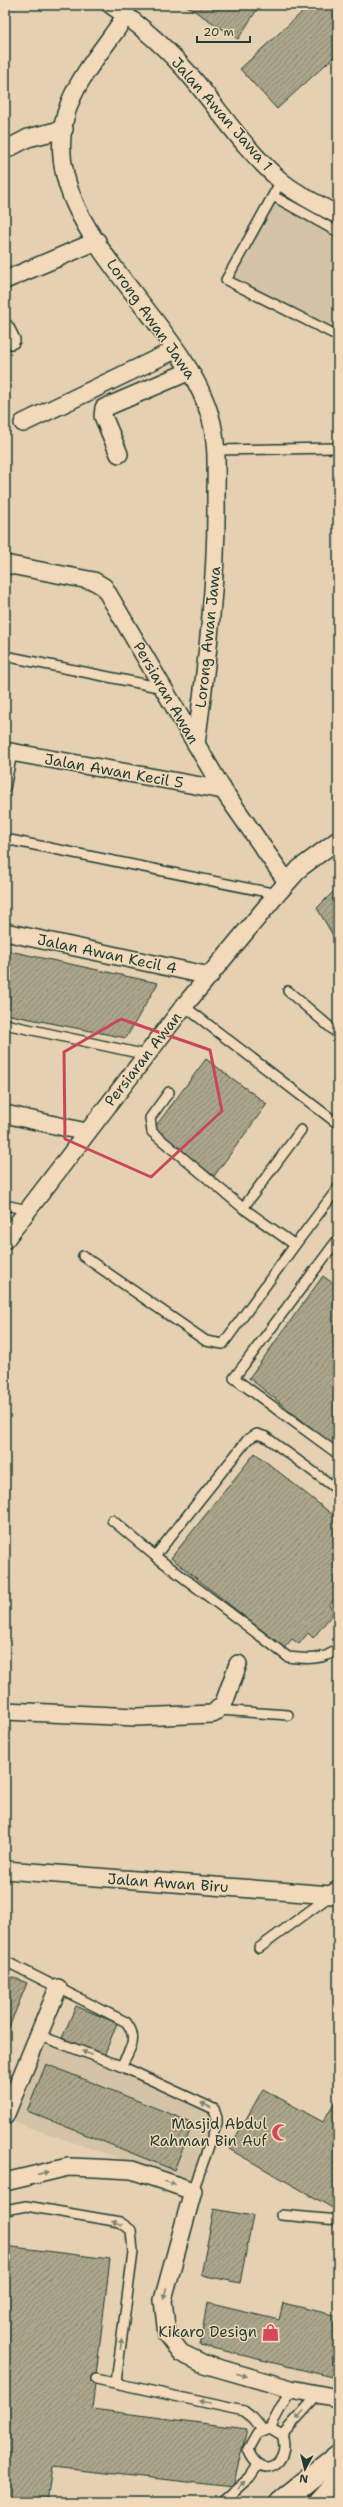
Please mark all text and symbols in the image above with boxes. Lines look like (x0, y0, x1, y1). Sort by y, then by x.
scale bar (197, 18, 250, 44)
text: 20 m (203, 24, 234, 40)
street label: Jalan Awan Jawa 1 (167, 53, 277, 175)
street label: Lorong Awan Jawa (102, 255, 200, 384)
street label: Lorong Awan Jawa (191, 564, 225, 709)
street label: Persiaran Awan (129, 638, 203, 748)
street label: Jalan Awan Kecil 5 (43, 749, 185, 793)
street label: Jalan Awan Kecil 4 (35, 929, 179, 979)
street label: Persiaran Awan (100, 1008, 186, 1110)
street label: Jalan Awan Biru (107, 1869, 229, 1897)
one-way arrow (81, 2050, 93, 2056)
one-way arrow (200, 2102, 212, 2108)
place label: Masjid Abdul Rahman Bin Auf (150, 2114, 268, 2151)
mosque icon: Masjid Abdul Rahman Bin Auf (270, 2123, 290, 2143)
one-way arrow (37, 2169, 49, 2175)
one-way arrow (164, 2180, 176, 2186)
one-way arrow (111, 2219, 123, 2225)
one-way arrow (162, 2287, 168, 2299)
place label: Kikaro Design (158, 2322, 257, 2342)
shop icon: Kikaro Design (260, 2322, 280, 2342)
one-way arrow (118, 2337, 124, 2350)
one-way arrow (235, 2372, 248, 2378)
one-way arrow (199, 2399, 211, 2405)
one-way arrow (295, 2410, 305, 2420)
north arrow (285, 2449, 325, 2489)
text: N (298, 2470, 309, 2486)
one-way arrow (236, 2480, 246, 2490)

